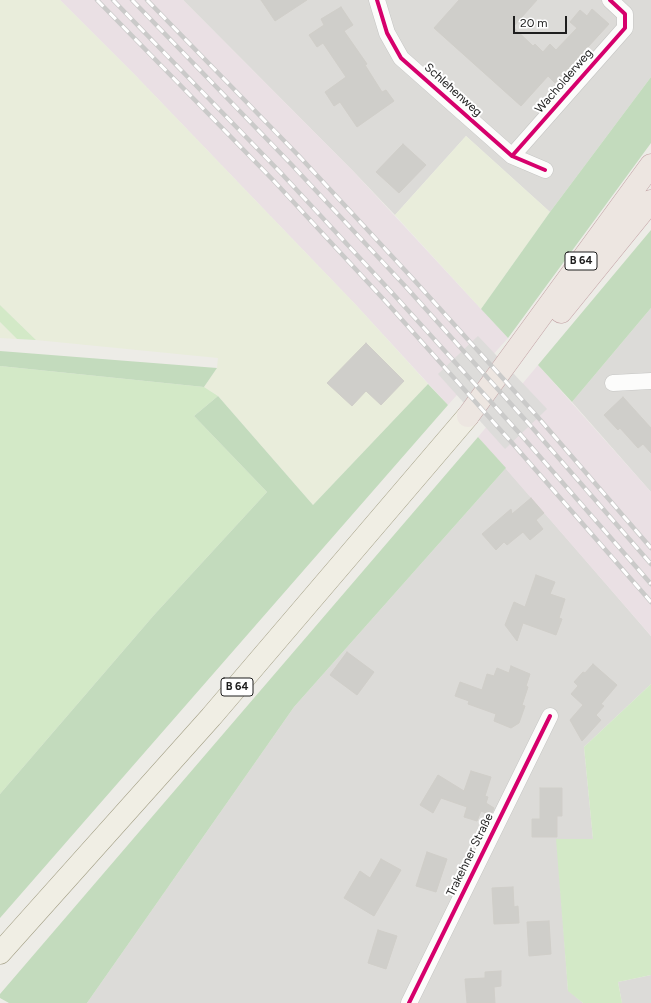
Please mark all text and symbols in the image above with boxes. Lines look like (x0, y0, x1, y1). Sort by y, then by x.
scale bar (515, 8, 569, 34)
text: 20 m (520, 16, 548, 30)
street label: Wacholderweg (532, 46, 596, 116)
street label: Schlehenweg (421, 60, 485, 120)
road number: B 64 (565, 252, 597, 270)
road number: B 64 (221, 678, 253, 696)
street label: Trakehner Straße (444, 811, 496, 899)

